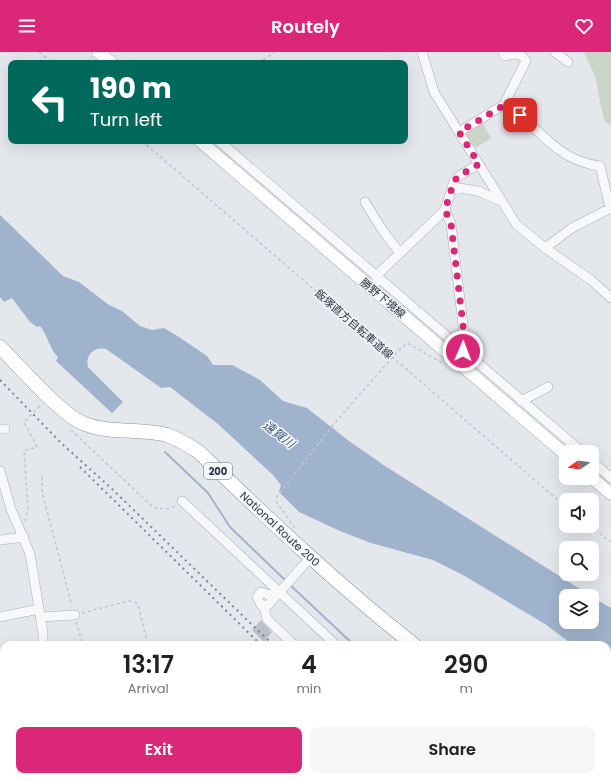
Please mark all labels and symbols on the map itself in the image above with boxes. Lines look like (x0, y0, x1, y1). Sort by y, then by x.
pin (503, 98, 537, 132)
street label: 勝野下境線 (357, 274, 409, 322)
street label: 飯塚直方自転車道線 (311, 285, 397, 363)
position arrow (442, 330, 484, 372)
water label: 遠賀川 (260, 416, 300, 453)
north arrow (559, 445, 599, 485)
road number: 200 (204, 463, 232, 479)
street label: National Route 200 (237, 488, 323, 570)

